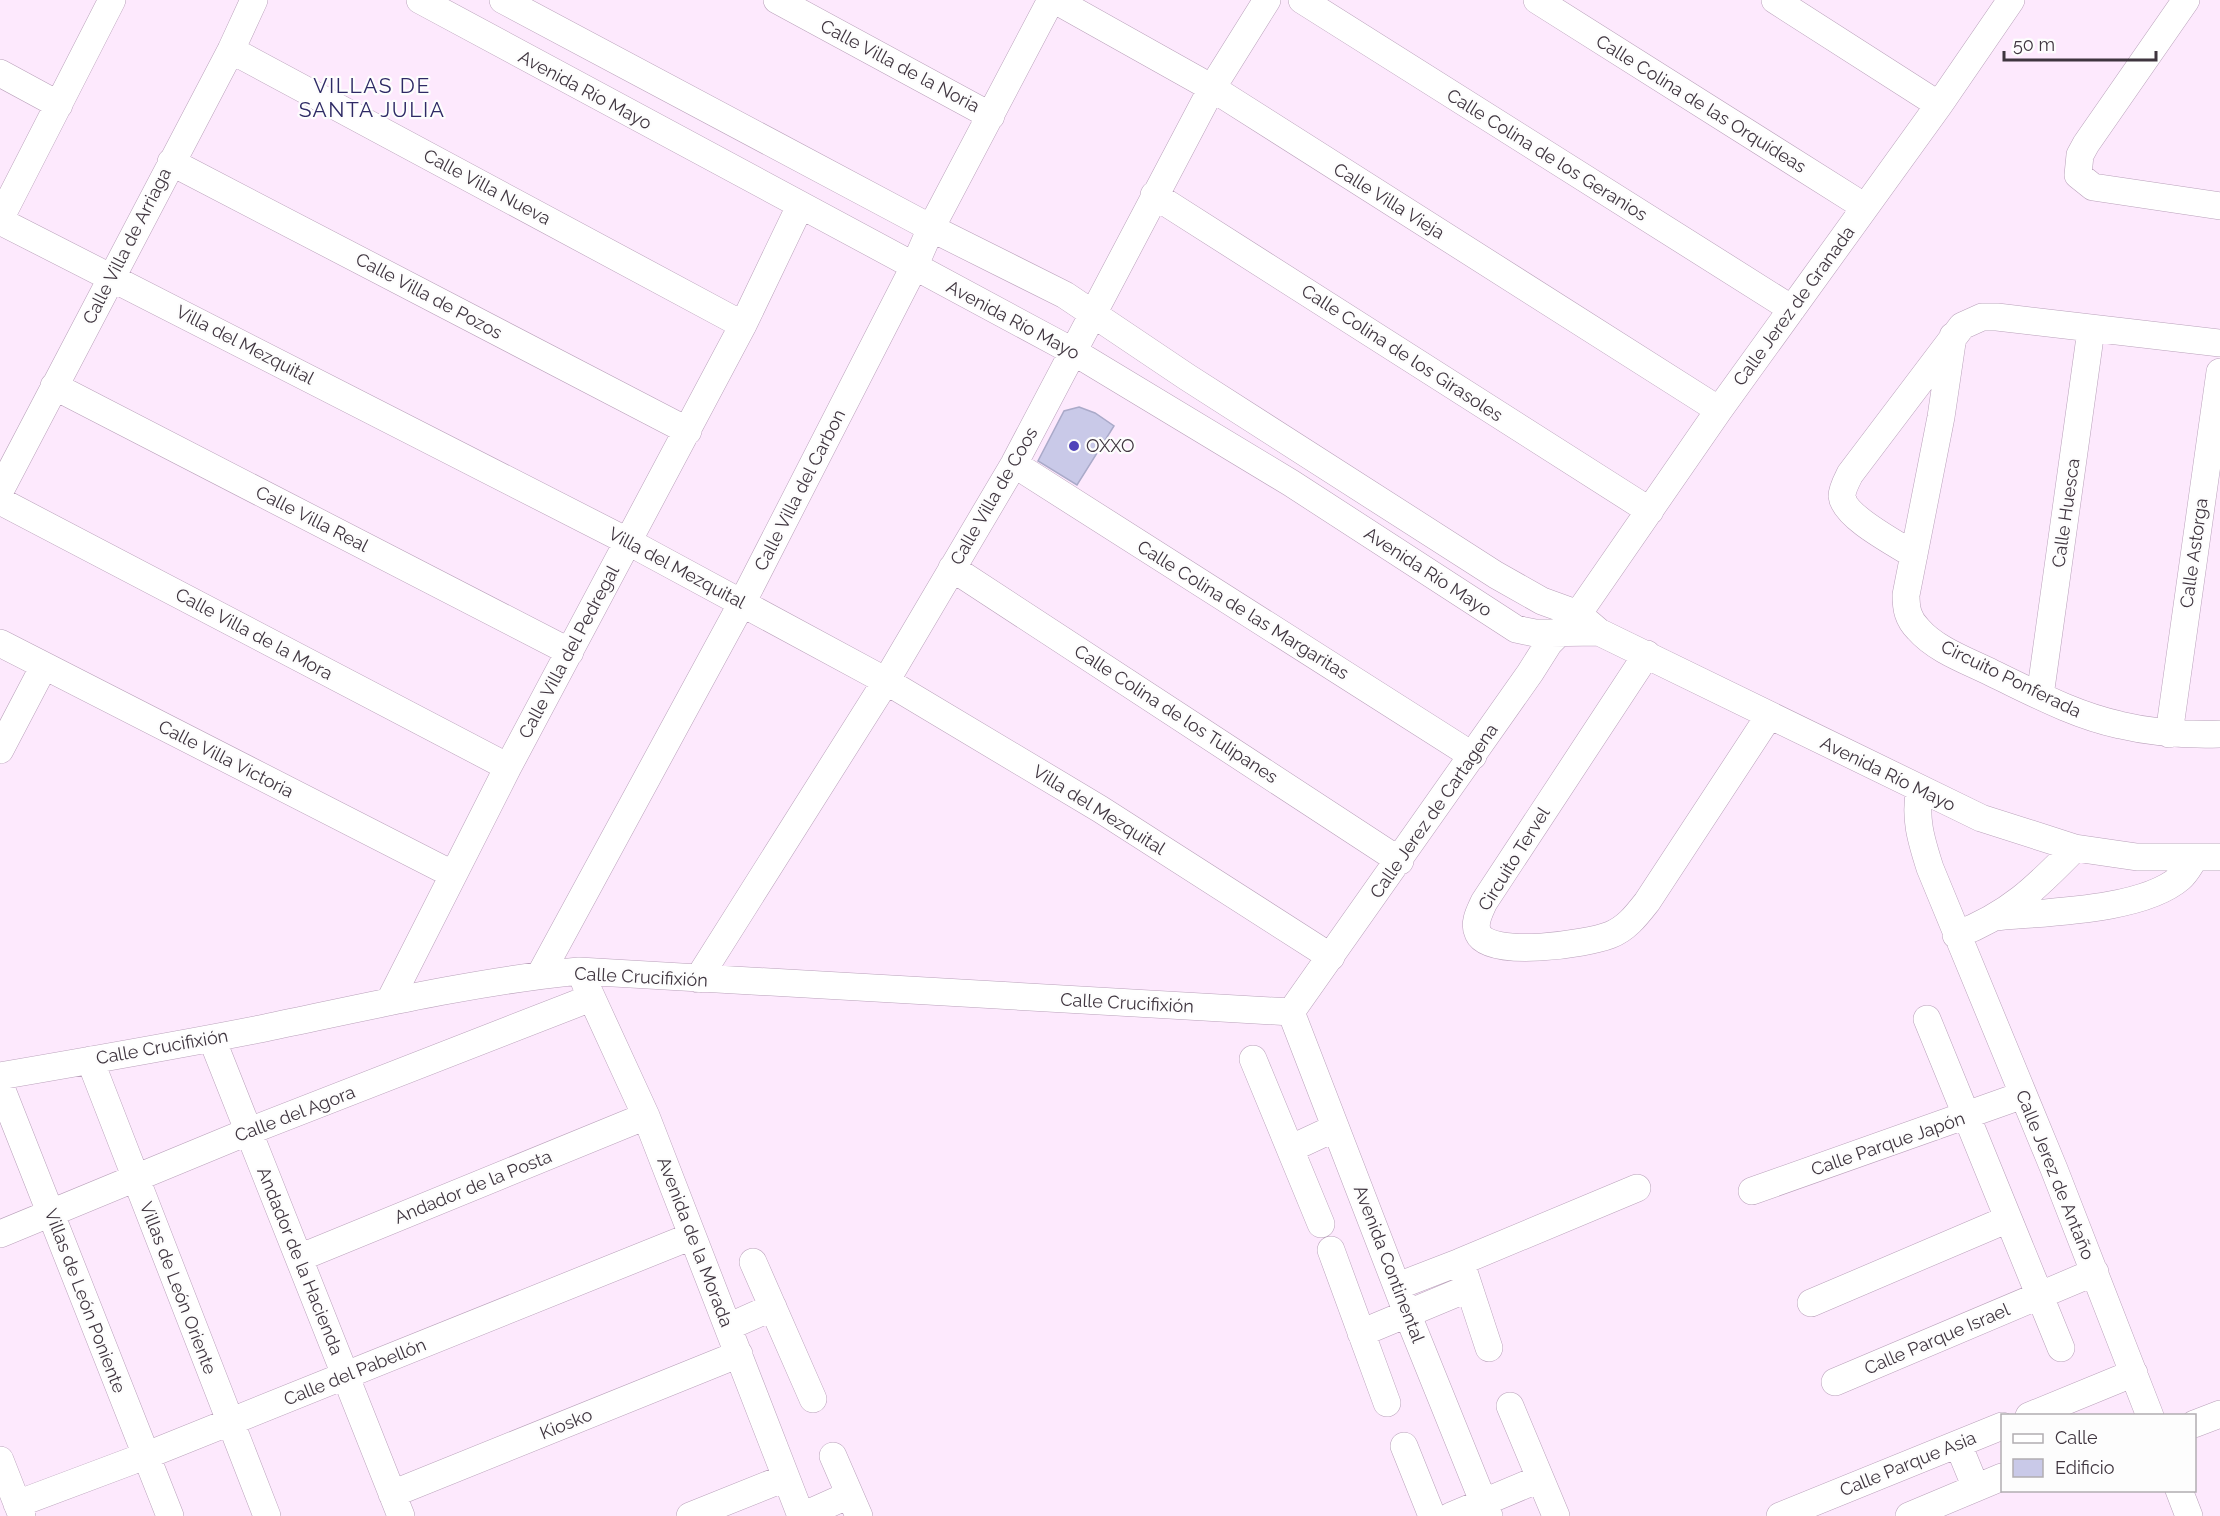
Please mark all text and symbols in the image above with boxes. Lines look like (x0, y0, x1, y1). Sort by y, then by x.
street label: Calle Villa de la Noria (817, 15, 983, 116)
scale bar (2004, 24, 2156, 62)
street label: Calle Colina de las Orquídeas (1592, 30, 1810, 177)
text: 50 m (2013, 34, 2055, 55)
street label: Avenida Río Mayo (515, 46, 656, 134)
district label: VILLAS DE SANTA JULIA (299, 73, 445, 122)
street label: Calle Colina de los Geranios (1443, 84, 1652, 225)
street label: Calle Villa Nueva (420, 144, 554, 229)
street label: Calle Villa Vieja (1330, 158, 1449, 243)
street label: Calle Villa de Arriaga (78, 164, 175, 327)
street label: Calle Jerez de Granada (1729, 222, 1859, 390)
street label: Calle Villa de Pozos (352, 248, 506, 343)
street label: Avenida Río Mayo (943, 276, 1084, 364)
street label: Calle Colina de los Girasoles (1298, 280, 1507, 426)
street label: Villa del Mezquital (173, 301, 318, 389)
street label: Calle Villa del Carbon (750, 406, 849, 574)
street label: Calle Villa de Coos (946, 423, 1042, 568)
place label: OXXO (1086, 435, 1135, 456)
marker: OXXO (1067, 439, 1081, 453)
street label: Calle Huesca (2047, 457, 2084, 569)
street label: Calle Villa Real (252, 481, 372, 556)
street label: Calle Astorga (2175, 497, 2212, 609)
street label: Villa del Mezquital (605, 523, 749, 613)
street label: Avenida Río Mayo (1361, 523, 1496, 621)
street label: Calle Colina de las Margaritas (1134, 536, 1353, 684)
street label: Calle Villa del Pedregal (514, 562, 623, 742)
street label: Calle Villa de la Mora (172, 583, 336, 684)
street label: Circuito Ponferada (1938, 635, 2085, 722)
street label: Calle Colina de los Tulipanes (1071, 640, 1282, 787)
street label: Calle Villa Victoria (155, 715, 297, 802)
street label: Calle Jerez de Cartagena (1365, 719, 1502, 902)
street label: Avenida Río Mayo (1817, 732, 1959, 815)
street label: Villa del Mezquital (1029, 760, 1169, 859)
street label: Circuito Tervel (1473, 803, 1554, 914)
street label: Calle Crucifixión (574, 963, 708, 990)
street label: Calle Crucifixión (1060, 989, 1194, 1016)
street label: Calle Crucifixión (94, 1025, 229, 1068)
street label: Calle del Agora (232, 1081, 358, 1146)
street label: Calle Jerez de Antaño (2012, 1087, 2099, 1263)
street label: Calle Parque Japón (1808, 1107, 1967, 1180)
street label: Andador de la Posta (391, 1145, 555, 1228)
street label: Avenida de la Morada (653, 1154, 738, 1330)
street label: Andador de la Hacienda (253, 1164, 348, 1358)
street label: Avenida Continental (1350, 1182, 1429, 1346)
street label: Villas de León Oriente (136, 1199, 221, 1377)
street label: Villas de León Poniente (41, 1206, 130, 1396)
street label: Calle Parque Israel (1861, 1298, 2013, 1379)
street label: Calle del Pabellón (281, 1333, 429, 1410)
street label: Kiosko (537, 1403, 595, 1444)
legend (2001, 1414, 2196, 1492)
street label: Calle Parque Asia (1837, 1427, 1979, 1500)
text: Calle (2055, 1427, 2098, 1448)
text: Edificio (2055, 1457, 2115, 1478)

